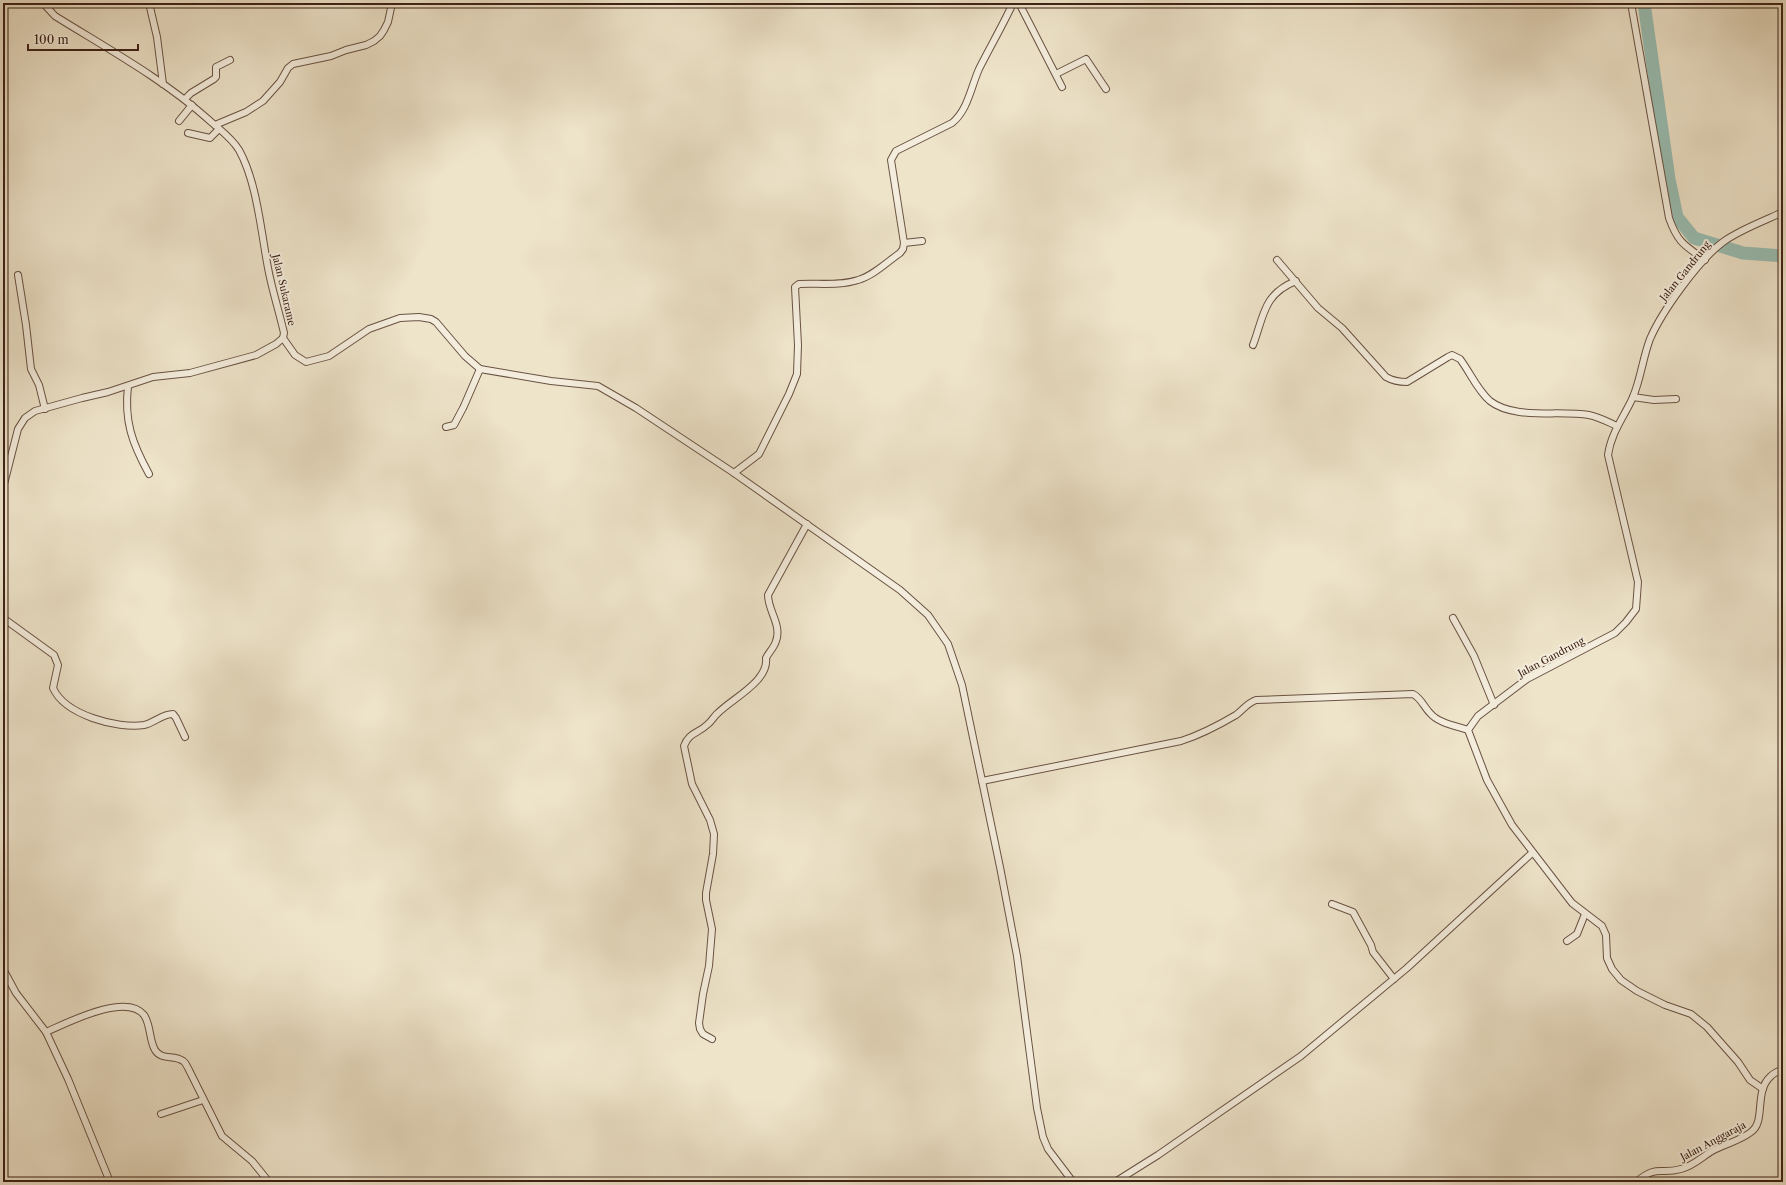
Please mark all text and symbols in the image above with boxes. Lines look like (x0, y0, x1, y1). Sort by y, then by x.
scale bar (28, 26, 138, 52)
text: 100 m (34, 32, 69, 47)
street label: Jalan Gandrung (1656, 238, 1714, 305)
street label: Jalan Sukarame (269, 251, 299, 328)
street label: Jalan Gandrung (1514, 634, 1587, 681)
street label: Jalan Anggaraja (1676, 1118, 1749, 1165)

